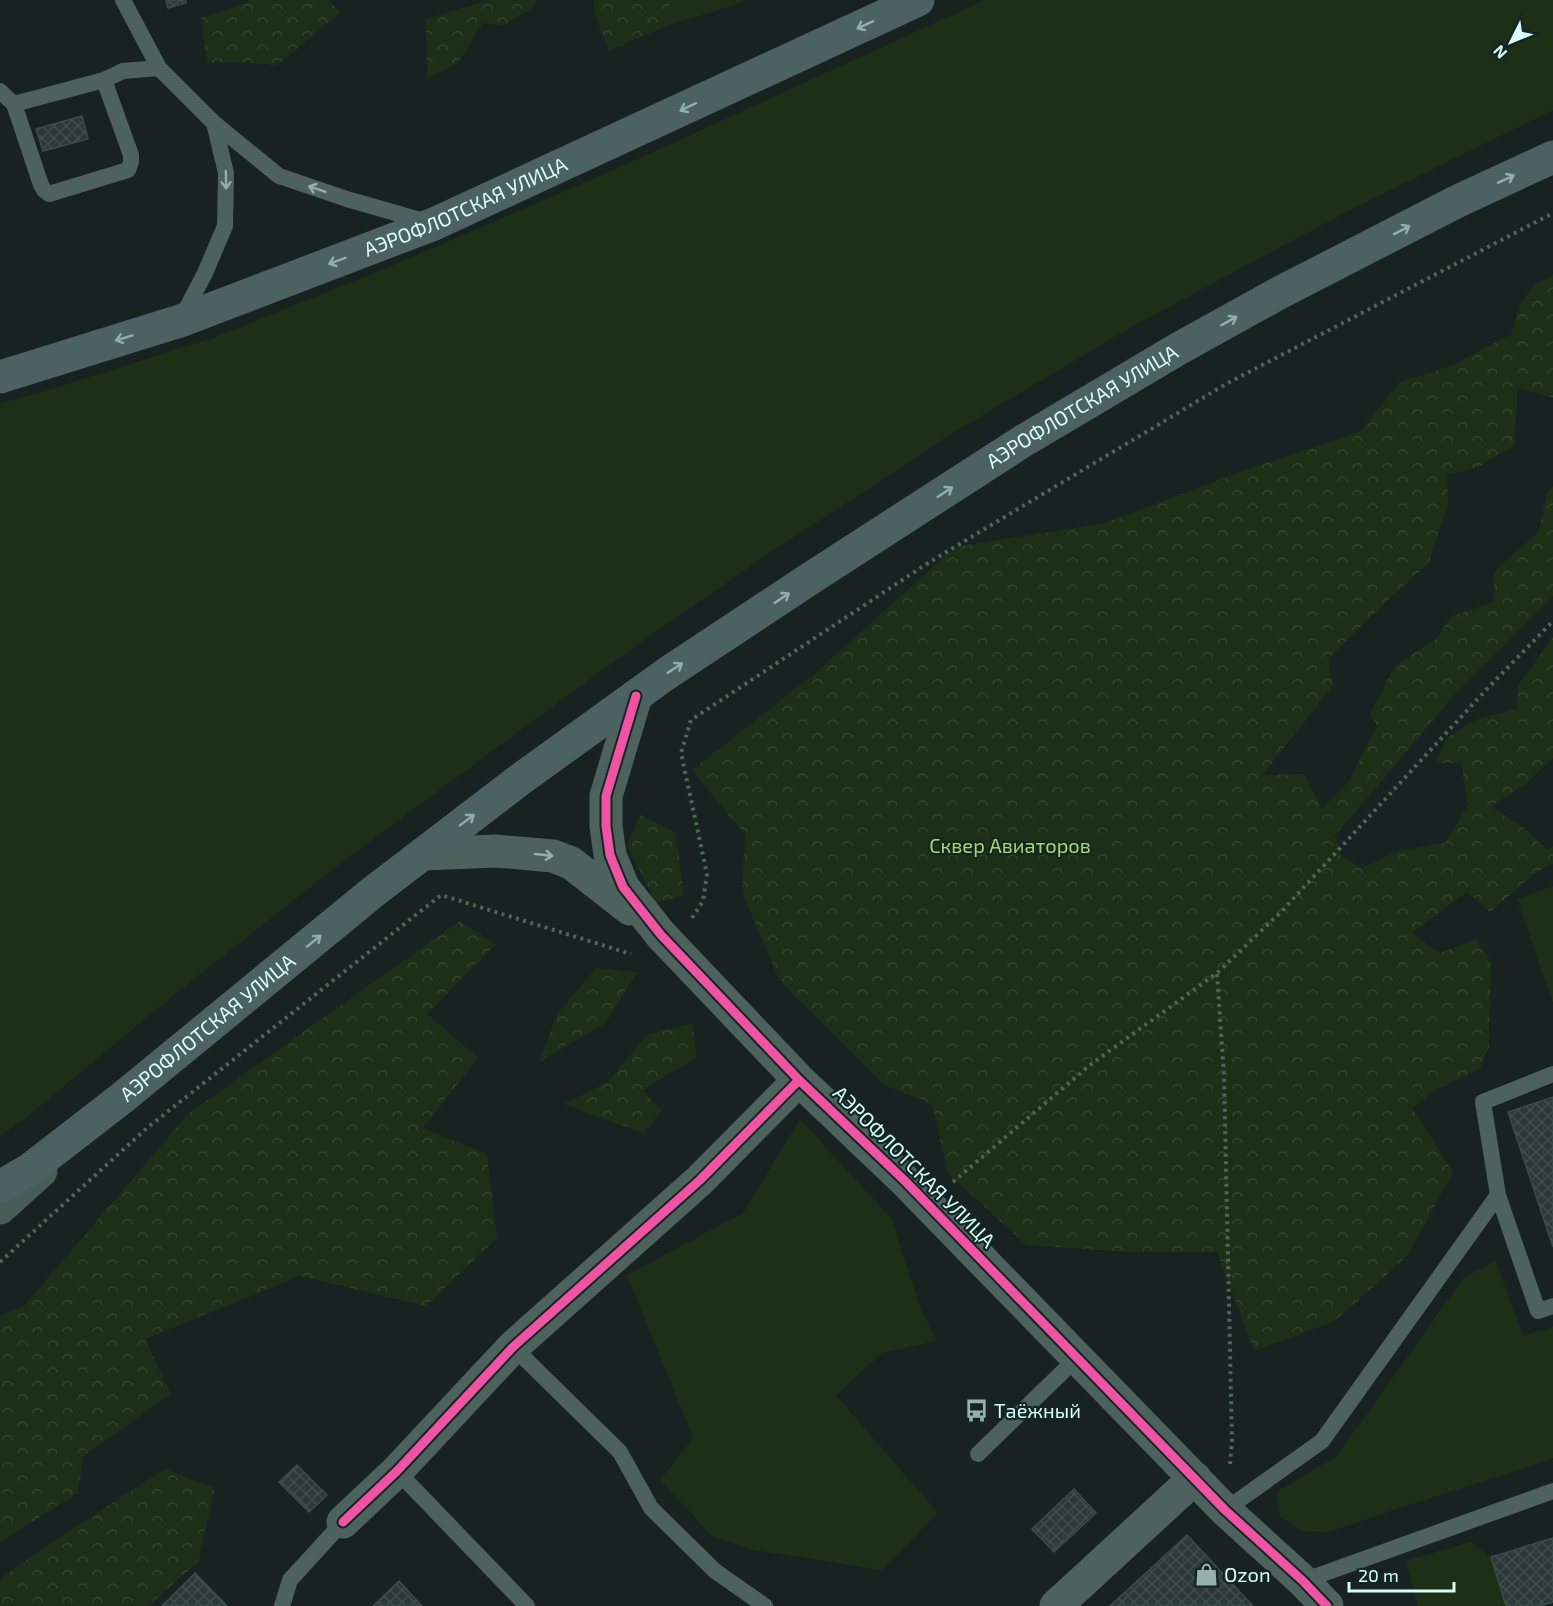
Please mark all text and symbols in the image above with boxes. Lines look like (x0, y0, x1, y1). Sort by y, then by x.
north arrow (1481, 12, 1541, 72)
one-way arrow (856, 19, 874, 31)
text: N (1489, 42, 1511, 63)
one-way arrow (679, 102, 697, 113)
street label: АЭРОФЛОТСКАЯ УЛИЦА (360, 151, 571, 261)
one-way arrow (220, 170, 232, 189)
one-way arrow (1496, 173, 1514, 185)
one-way arrow (308, 183, 327, 194)
one-way arrow (1392, 224, 1410, 235)
one-way arrow (328, 256, 347, 267)
one-way arrow (1220, 315, 1237, 327)
one-way arrow (115, 333, 134, 344)
street label: АЭРОФЛОТСКАЯ УЛИЦА (981, 339, 1182, 473)
one-way arrow (937, 485, 954, 498)
one-way arrow (773, 591, 790, 604)
one-way arrow (666, 662, 683, 674)
one-way arrow (459, 814, 475, 827)
park label: Сквер Авиаторов (929, 833, 1091, 857)
one-way arrow (533, 850, 553, 861)
one-way arrow (306, 934, 321, 948)
street label: АЭРОФЛОТСКАЯ УЛИЦА (115, 948, 300, 1106)
street label: АЭРОФЛОТСКАЯ УЛИЦА (829, 1080, 1001, 1253)
bus stop icon: Таёжный (963, 1398, 989, 1424)
place label: Таёжный (994, 1398, 1081, 1422)
scale bar (1349, 1555, 1454, 1593)
shop icon: Ozon (1193, 1562, 1219, 1588)
place label: Ozon (1224, 1562, 1271, 1586)
text: 20 m (1358, 1564, 1399, 1586)

